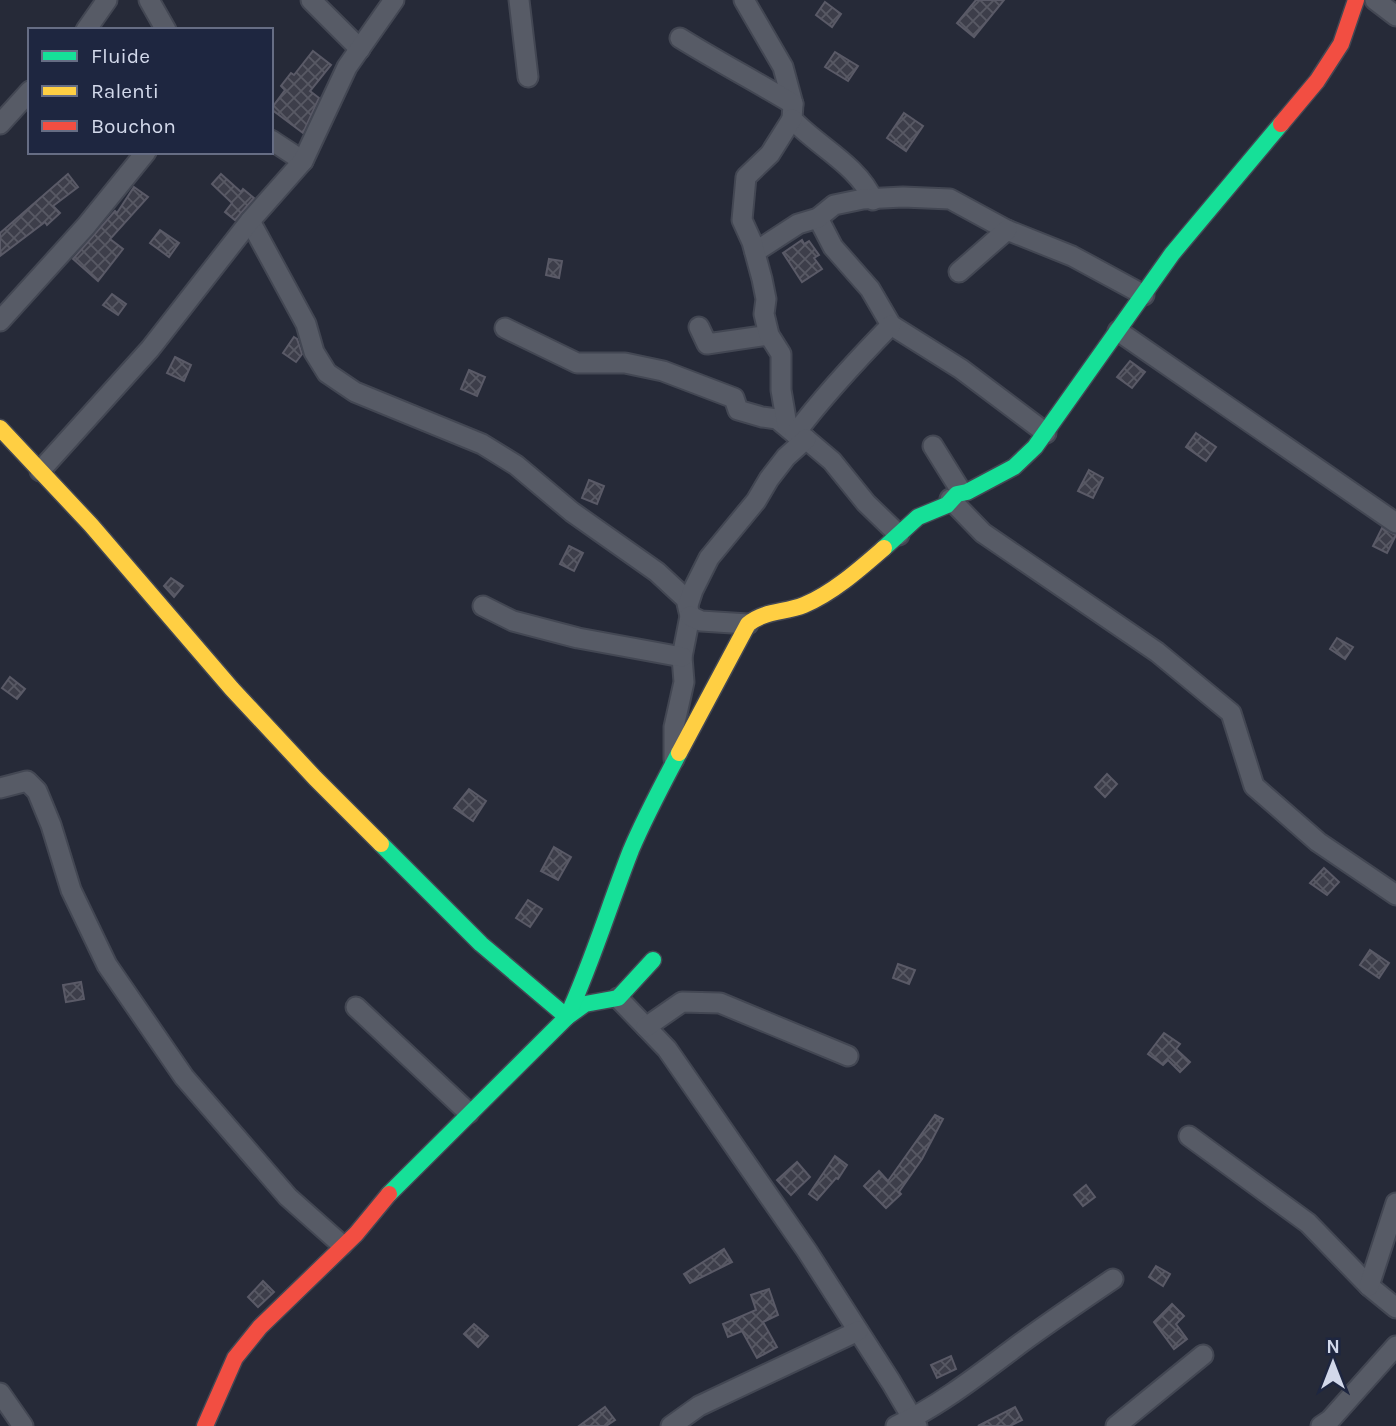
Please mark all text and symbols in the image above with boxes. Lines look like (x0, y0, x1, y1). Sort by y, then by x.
legend (28, 28, 273, 154)
text: Fluide (91, 44, 150, 68)
text: Ralenti (91, 79, 159, 103)
text: Bouchon (91, 114, 176, 138)
north arrow (1298, 1328, 1368, 1398)
text: N (1326, 1336, 1340, 1358)

